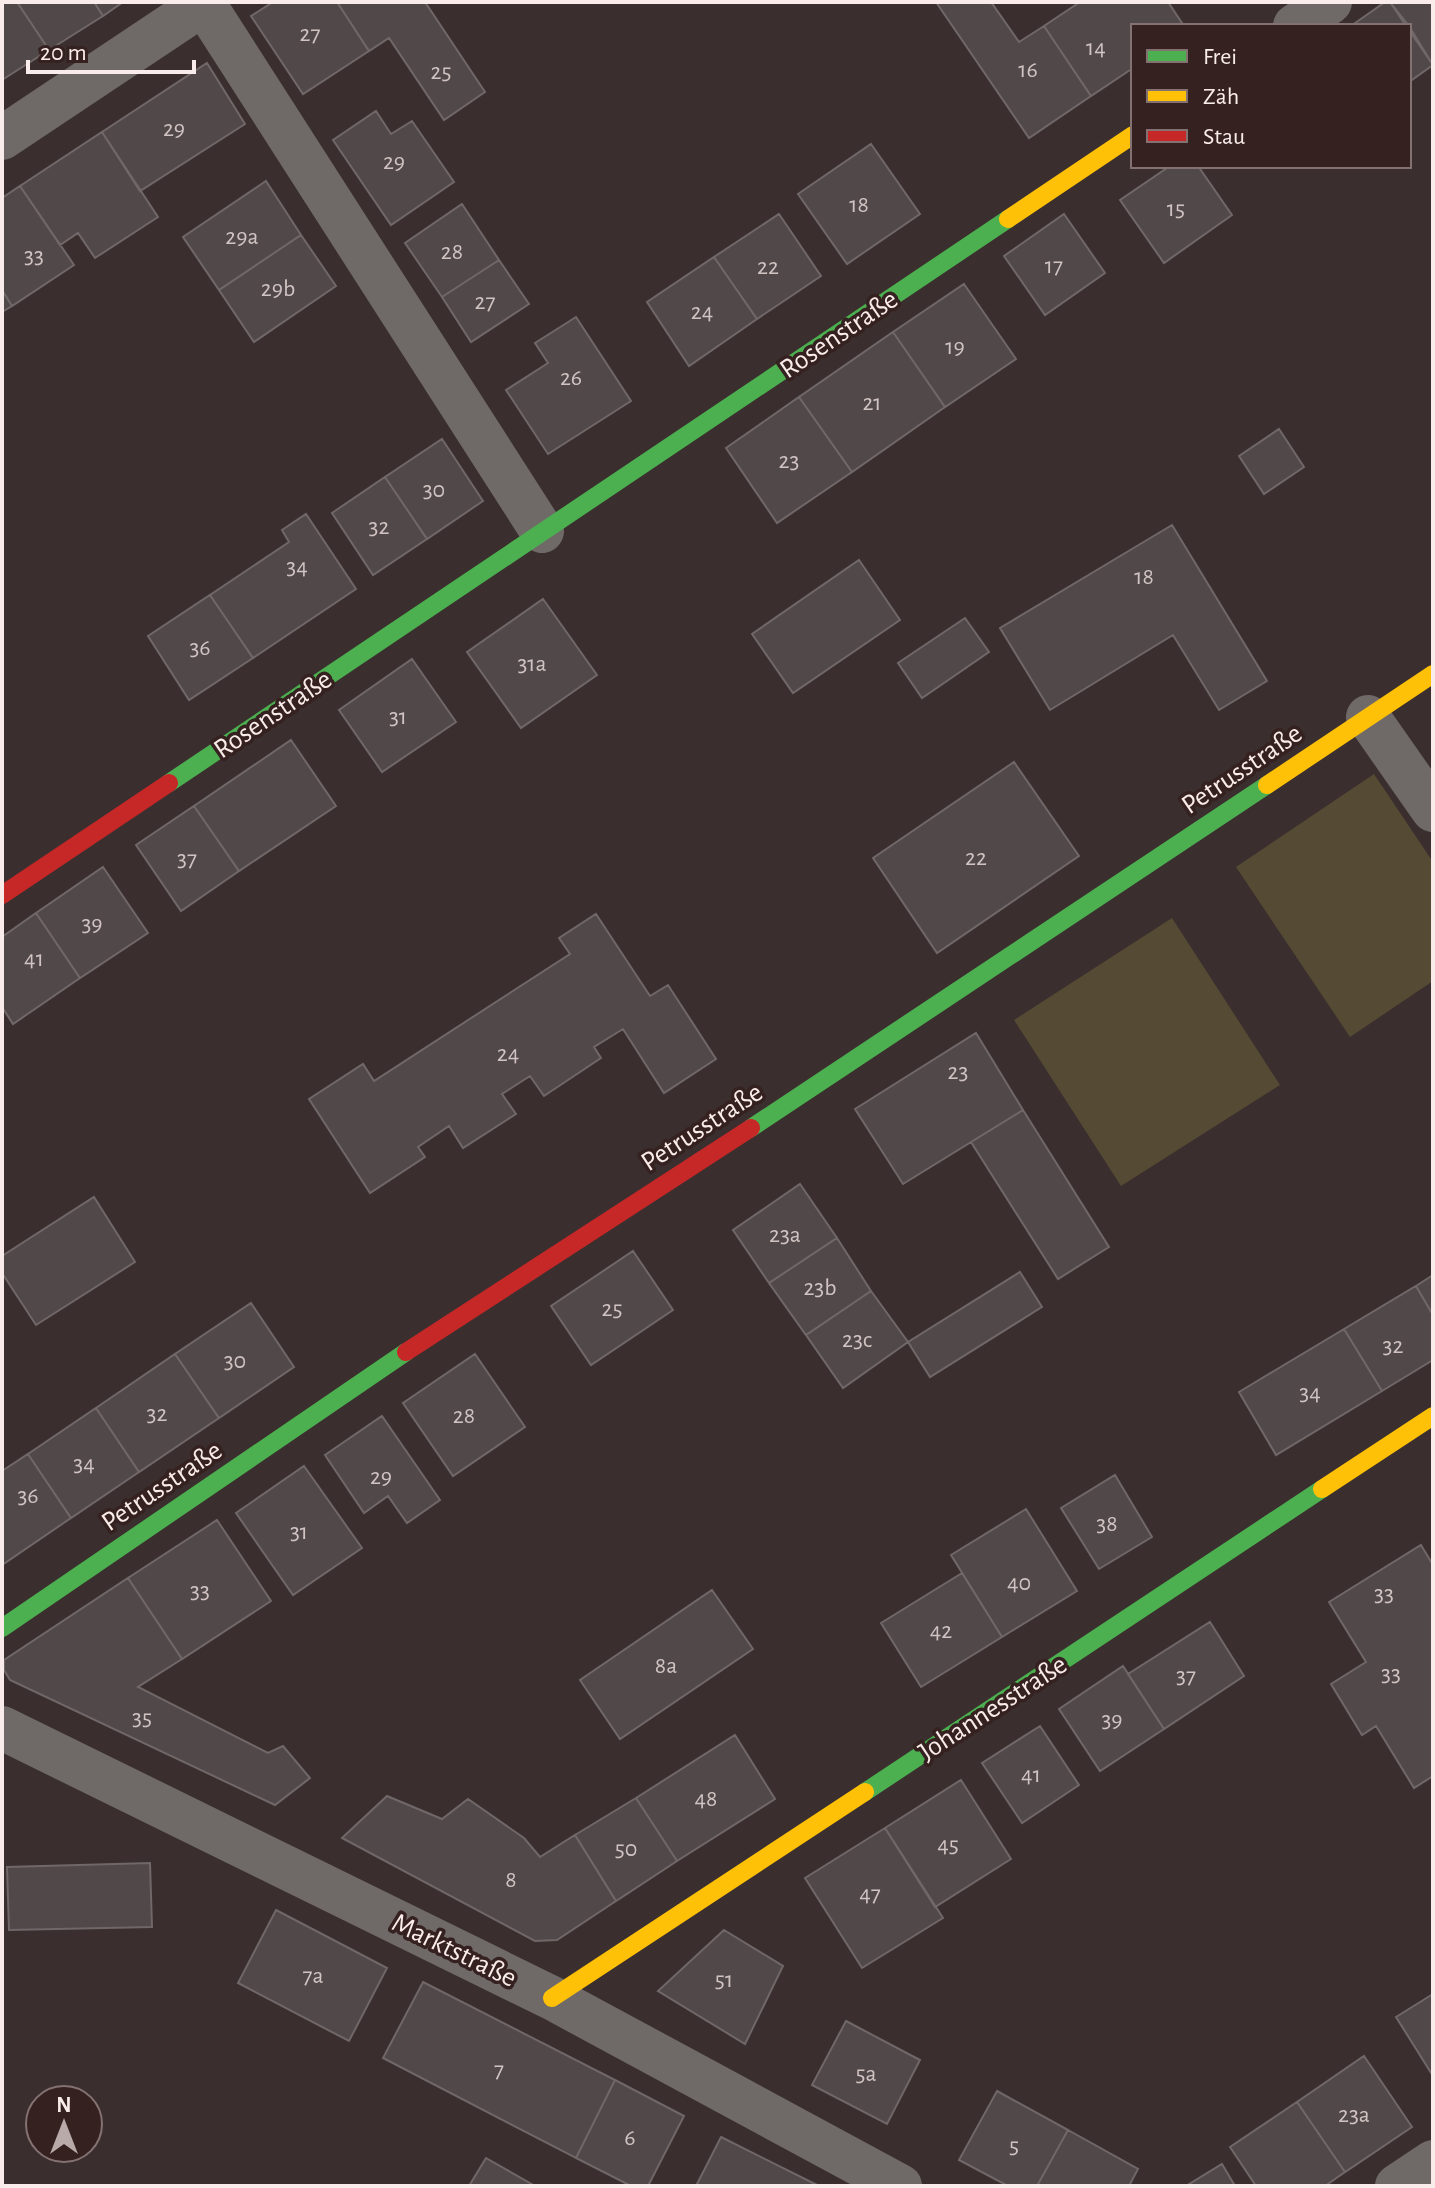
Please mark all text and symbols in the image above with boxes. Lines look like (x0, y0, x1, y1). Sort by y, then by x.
house number: 27 (300, 22, 320, 46)
scale bar (28, 24, 194, 74)
legend (1131, 24, 1411, 168)
house number: 14 (1086, 36, 1106, 60)
text: 20 m (40, 41, 87, 65)
text: Frei (1203, 45, 1237, 69)
house number: 16 (1018, 58, 1038, 82)
house number: 25 (431, 60, 451, 84)
text: Zäh (1203, 85, 1239, 109)
house number: 29 (163, 117, 185, 141)
text: Stau (1203, 125, 1245, 149)
house number: 29 (383, 150, 405, 174)
house number: 18 (849, 193, 869, 217)
house number: 15 (1167, 197, 1185, 221)
house number: 29a (225, 225, 259, 249)
house number: 28 (441, 240, 463, 264)
house number: 33 (24, 244, 44, 268)
house number: 17 (1045, 254, 1063, 278)
house number: 22 (757, 255, 779, 279)
house number: 29b (261, 277, 295, 301)
street label: Rosenstraße (775, 285, 903, 384)
house number: 27 (475, 290, 495, 314)
house number: 24 (691, 300, 713, 324)
house number: 19 (945, 335, 965, 359)
house number: 26 (560, 366, 582, 390)
house number: 21 (862, 391, 882, 415)
house number: 23 (779, 449, 799, 473)
house number: 30 (423, 478, 445, 502)
house number: 32 (369, 515, 389, 539)
house number: 34 (286, 555, 308, 579)
house number: 18 (1134, 565, 1154, 589)
house number: 36 (189, 636, 211, 660)
house number: 31a (517, 652, 547, 676)
street label: Rosenstraße (209, 665, 337, 764)
house number: 31 (389, 705, 407, 729)
street label: Petrusstraße (1177, 719, 1307, 820)
house number: 22 (965, 846, 987, 870)
house number: 37 (177, 847, 197, 871)
house number: 39 (81, 912, 103, 936)
house number: 41 (24, 947, 44, 971)
house number: 24 (497, 1042, 519, 1066)
house number: 23 (948, 1060, 968, 1084)
street label: Petrusstraße (636, 1078, 768, 1177)
house number: 23a (769, 1223, 801, 1247)
house number: 23b (803, 1276, 837, 1300)
house number: 25 (602, 1297, 622, 1321)
house number: 23c (842, 1328, 872, 1352)
house number: 32 (1383, 1334, 1403, 1358)
house number: 30 (224, 1349, 246, 1373)
house number: 34 (1299, 1381, 1321, 1405)
house number: 32 (147, 1402, 167, 1426)
house number: 28 (453, 1404, 475, 1428)
street label: Petrusstraße (97, 1436, 227, 1537)
house number: 34 (73, 1452, 95, 1476)
house number: 29 (370, 1465, 392, 1489)
house number: 36 (17, 1484, 39, 1508)
house number: 38 (1096, 1512, 1118, 1536)
house number: 31 (290, 1520, 308, 1544)
house number: 40 (1007, 1571, 1031, 1595)
house number: 33 (190, 1579, 210, 1603)
house number: 33 (1374, 1582, 1394, 1606)
house number: 42 (930, 1619, 952, 1643)
street label: Johannesstraße (914, 1651, 1072, 1767)
house number: 8a (655, 1654, 677, 1678)
house number: 33 (1381, 1662, 1401, 1686)
house number: 37 (1176, 1664, 1196, 1688)
house number: 35 (132, 1706, 152, 1730)
house number: 39 (1101, 1708, 1123, 1732)
house number: 41 (1021, 1763, 1041, 1787)
house number: 48 (695, 1787, 717, 1811)
house number: 45 (937, 1833, 959, 1857)
house number: 50 (615, 1837, 637, 1861)
house number: 8 (505, 1868, 517, 1892)
house number: 47 (859, 1882, 881, 1906)
street label: Marktstraße (387, 1909, 521, 1993)
house number: 7a (302, 1964, 324, 1988)
house number: 51 (715, 1968, 733, 1992)
house number: 7 (494, 2058, 504, 2082)
house number: 5a (855, 2062, 877, 2086)
north arrow (24, 2084, 104, 2164)
text: N (56, 2094, 72, 2116)
house number: 23a (1338, 2103, 1370, 2127)
house number: 6 (624, 2126, 636, 2150)
house number: 5 (1009, 2134, 1019, 2158)

